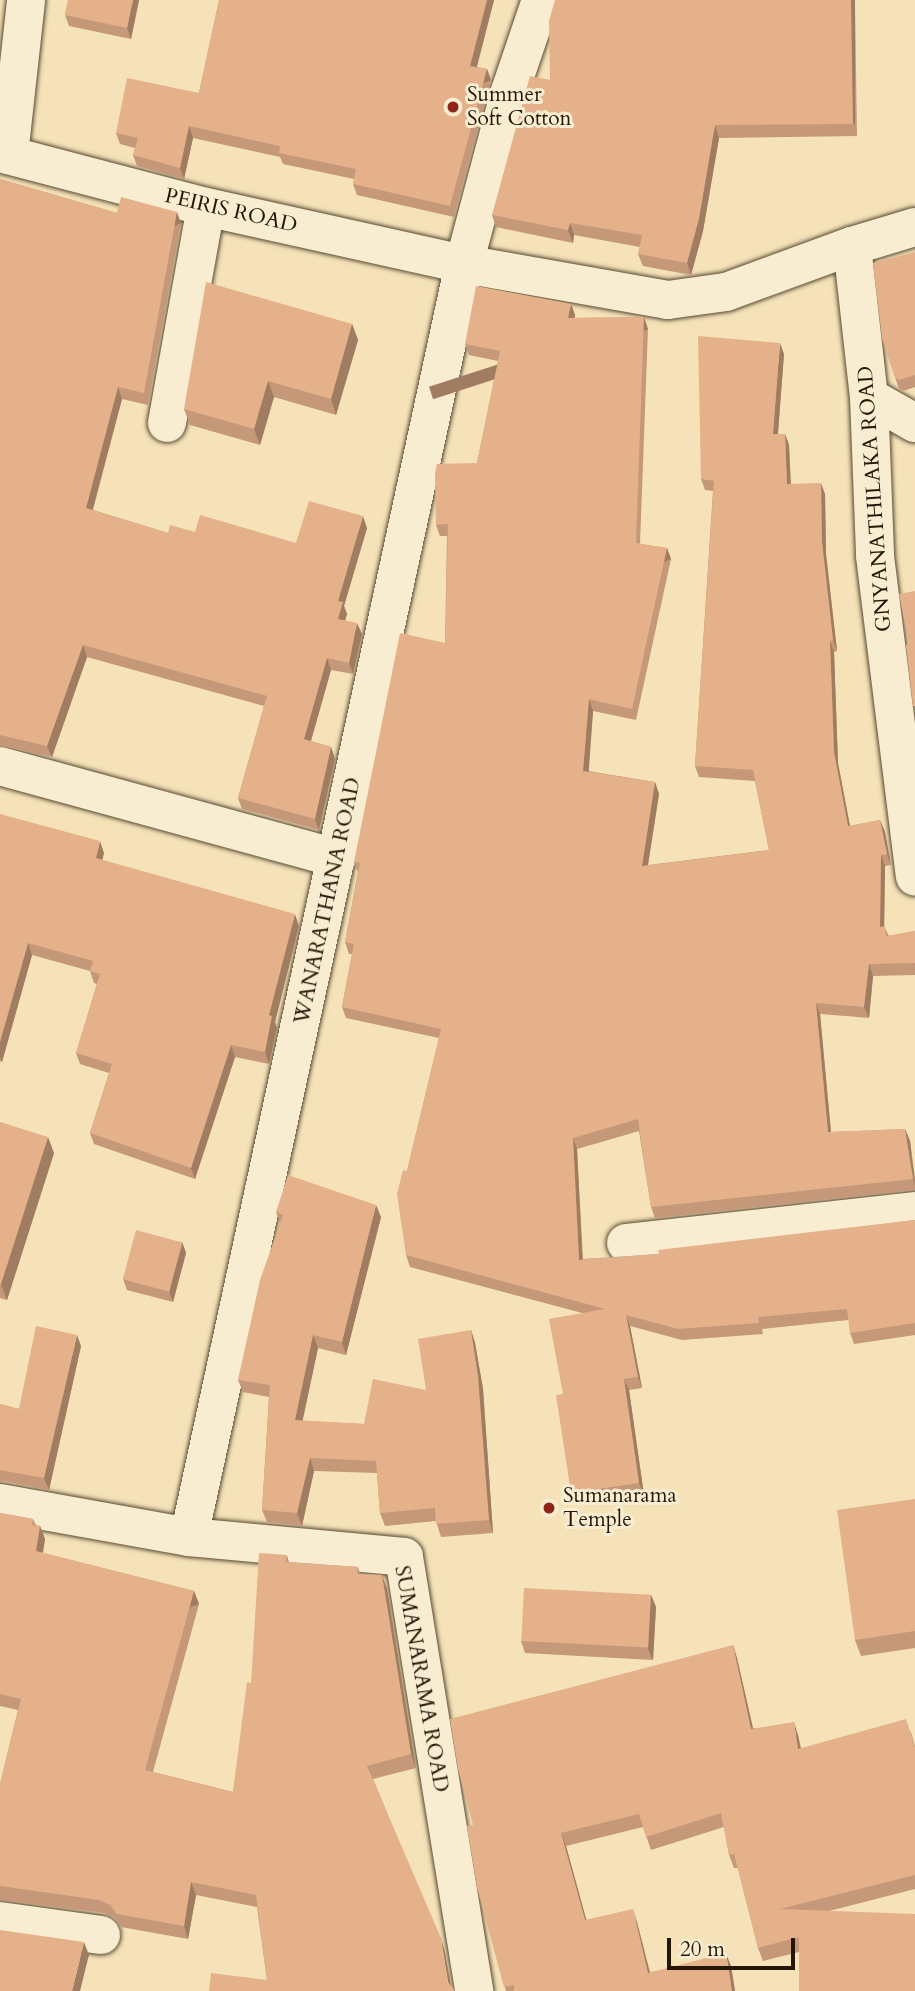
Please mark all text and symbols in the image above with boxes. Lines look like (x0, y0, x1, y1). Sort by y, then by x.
place label: Summer Soft Cotton (467, 82, 572, 132)
marker: Summer Soft Cotton (445, 99, 461, 115)
street label: PEIRIS ROAD (162, 184, 300, 238)
street label: GNYANATHILAKA ROAD (853, 365, 897, 633)
street label: WANARATHANA ROAD (290, 775, 366, 1027)
place label: Sumanarama Temple (563, 1483, 676, 1533)
marker: Sumanarama Temple (541, 1500, 557, 1516)
street label: SUMANARAMA ROAD (389, 1564, 453, 1794)
scale bar (670, 1924, 798, 1968)
text: 20 m (680, 1935, 725, 1964)

